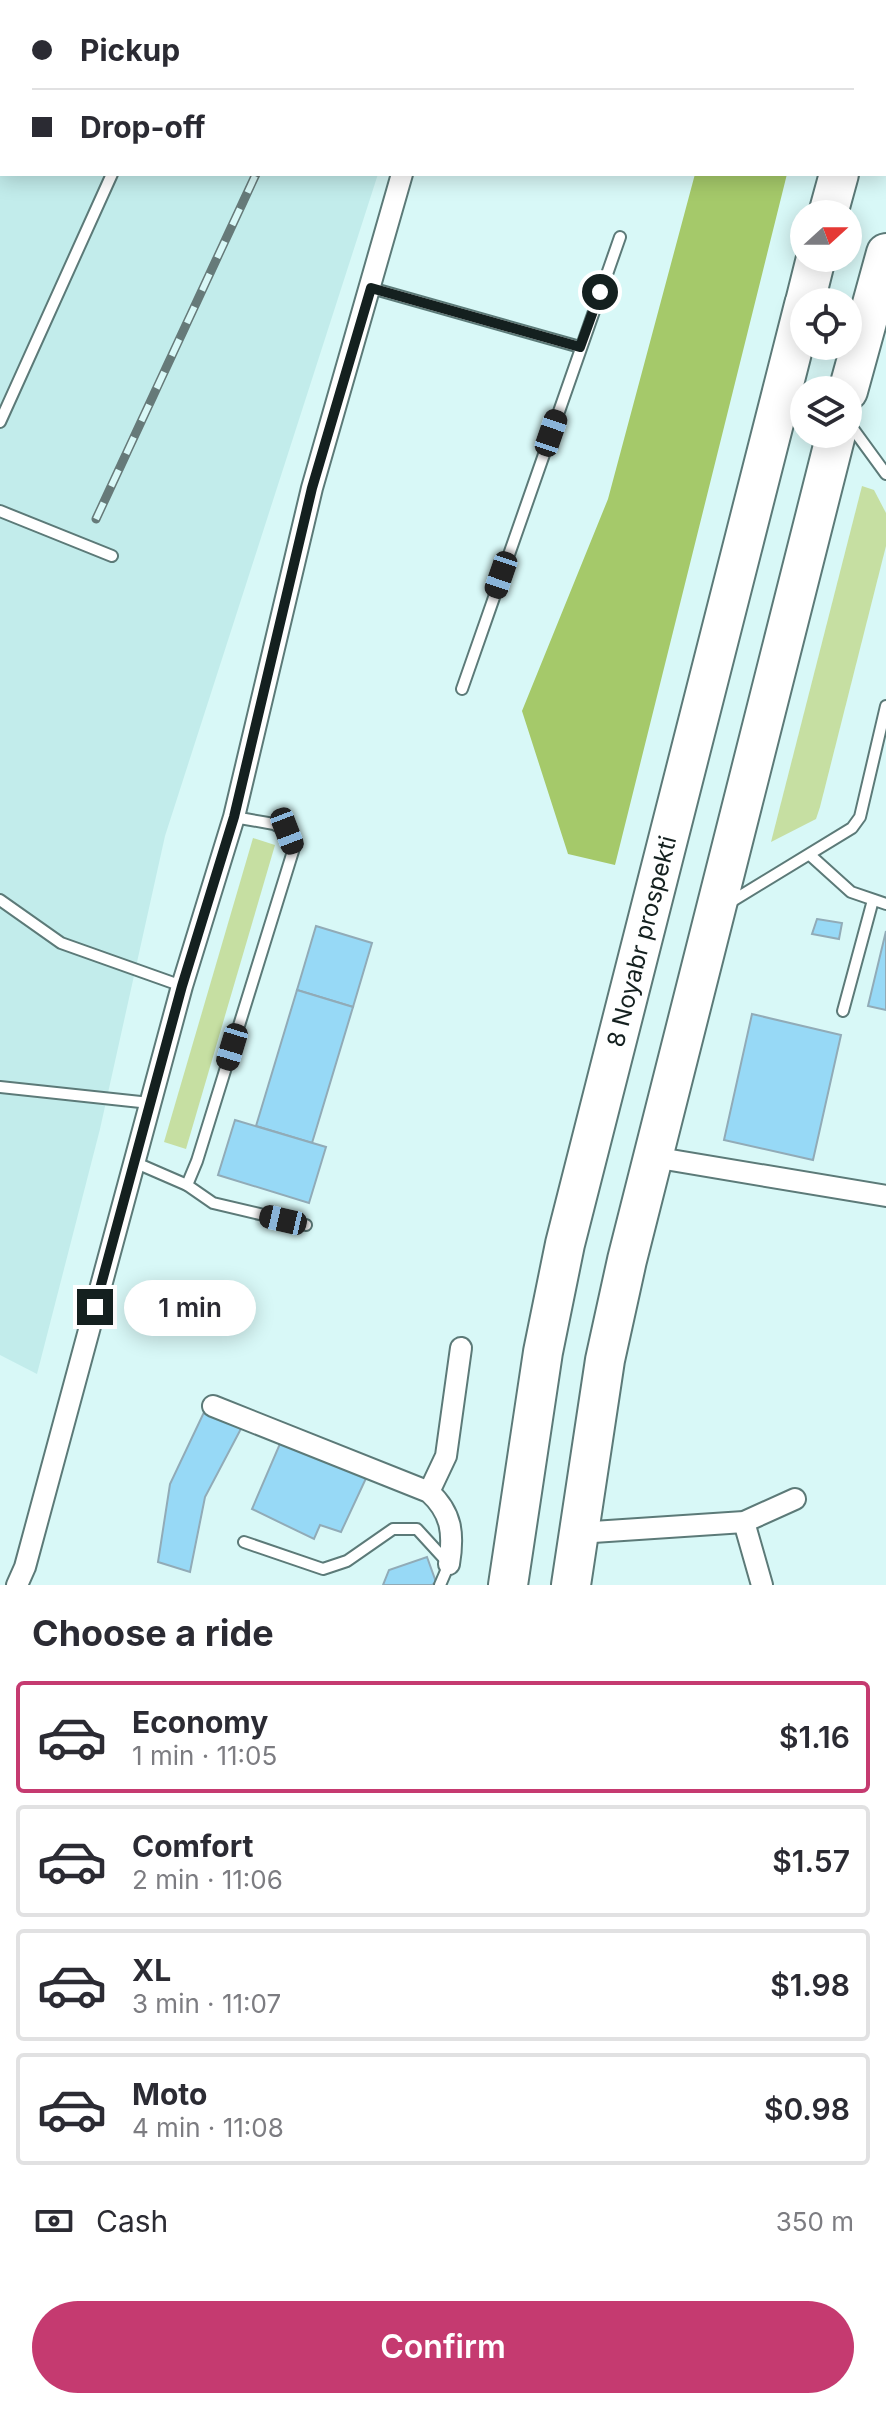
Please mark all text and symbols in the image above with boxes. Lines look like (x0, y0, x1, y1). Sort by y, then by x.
text: Pickup (80, 32, 180, 68)
text: Drop-off (80, 109, 206, 145)
north arrow (790, 200, 862, 272)
map controls (790, 200, 862, 448)
route start (582, 274, 618, 310)
button: locate (790, 288, 862, 360)
button: layers (790, 376, 862, 448)
car (532, 406, 570, 460)
car (482, 548, 520, 602)
car (267, 804, 307, 858)
street label: 8 Noyabr prospekti (601, 833, 682, 1050)
car (214, 1021, 250, 1073)
car (257, 1203, 309, 1237)
callout: 1 min (123, 1279, 255, 1335)
route end (77, 1289, 113, 1325)
text: 1 min (158, 1292, 222, 1323)
text: Choose a ride (32, 1611, 274, 1655)
icon: car (36, 1701, 108, 1773)
text: Economy (132, 1704, 268, 1740)
text: $1.16 (779, 1719, 850, 1755)
text: 1 min · 11:05 (132, 1740, 277, 1771)
icon: car (36, 1825, 108, 1897)
text: Comfort (132, 1828, 253, 1864)
text: $1.57 (772, 1843, 850, 1879)
text: 2 min · 11:06 (132, 1864, 283, 1895)
icon: car (36, 1949, 108, 2021)
text: XL (132, 1952, 171, 1988)
text: $1.98 (770, 1967, 850, 2003)
text: 3 min · 11:07 (132, 1988, 281, 2019)
icon: car (36, 2073, 108, 2145)
text: Moto (132, 2076, 207, 2112)
text: $0.98 (764, 2091, 850, 2127)
text: 4 min · 11:08 (132, 2112, 284, 2143)
icon: cash (32, 2199, 76, 2243)
text: Cash (96, 2203, 168, 2239)
text: 350 m (776, 2206, 854, 2237)
button: Confirm (32, 2301, 854, 2393)

